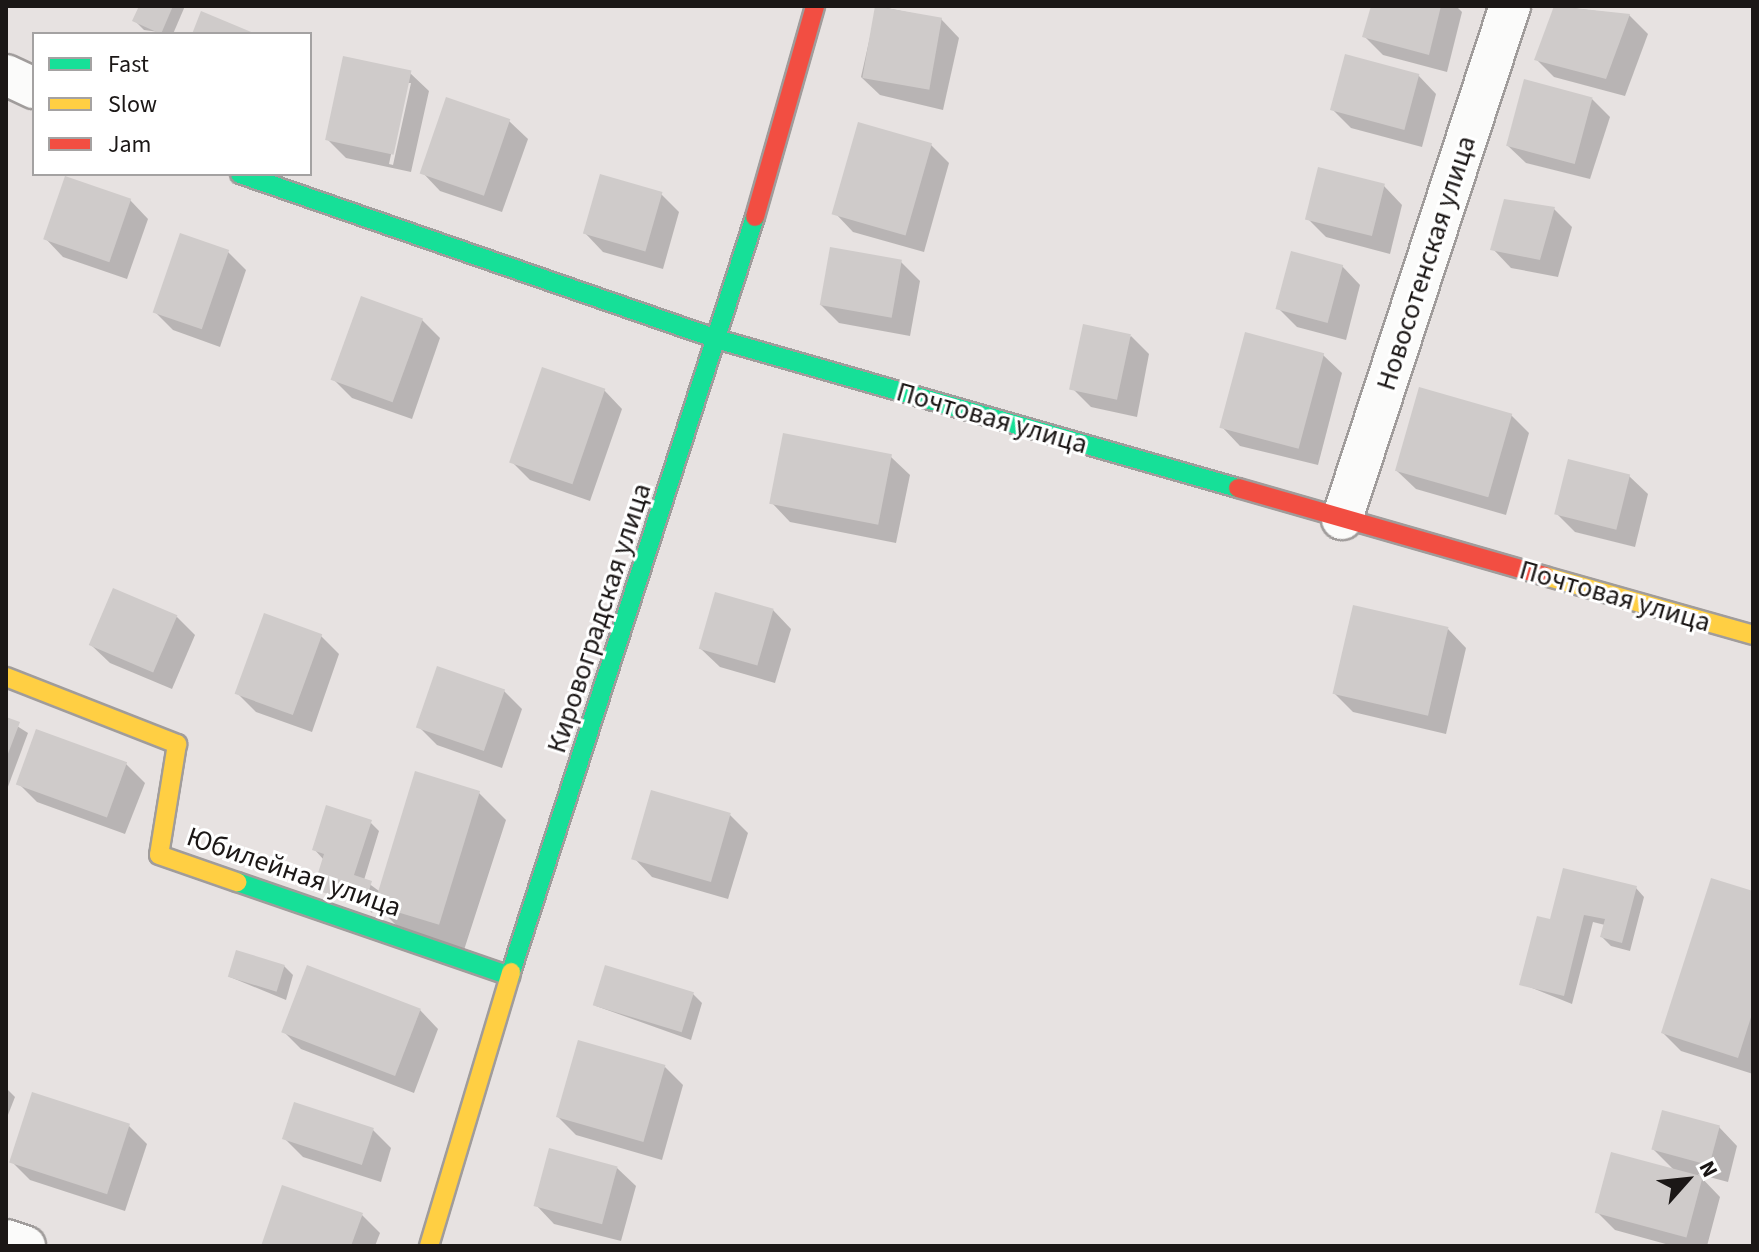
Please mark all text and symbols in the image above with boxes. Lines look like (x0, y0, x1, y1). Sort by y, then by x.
legend (32, 32, 312, 176)
text: Fast (108, 47, 149, 82)
text: Slow (108, 87, 157, 122)
text: Jam (108, 127, 152, 162)
street label: Новосотенская улица (1369, 131, 1483, 395)
street label: Почтовая улица (893, 375, 1091, 461)
street label: Кировоградская улица (539, 479, 659, 757)
street label: Почтовая улица (1516, 553, 1714, 639)
street label: Юбилейная улица (182, 820, 406, 924)
north arrow (1647, 1140, 1727, 1220)
text: N (1691, 1155, 1726, 1183)

